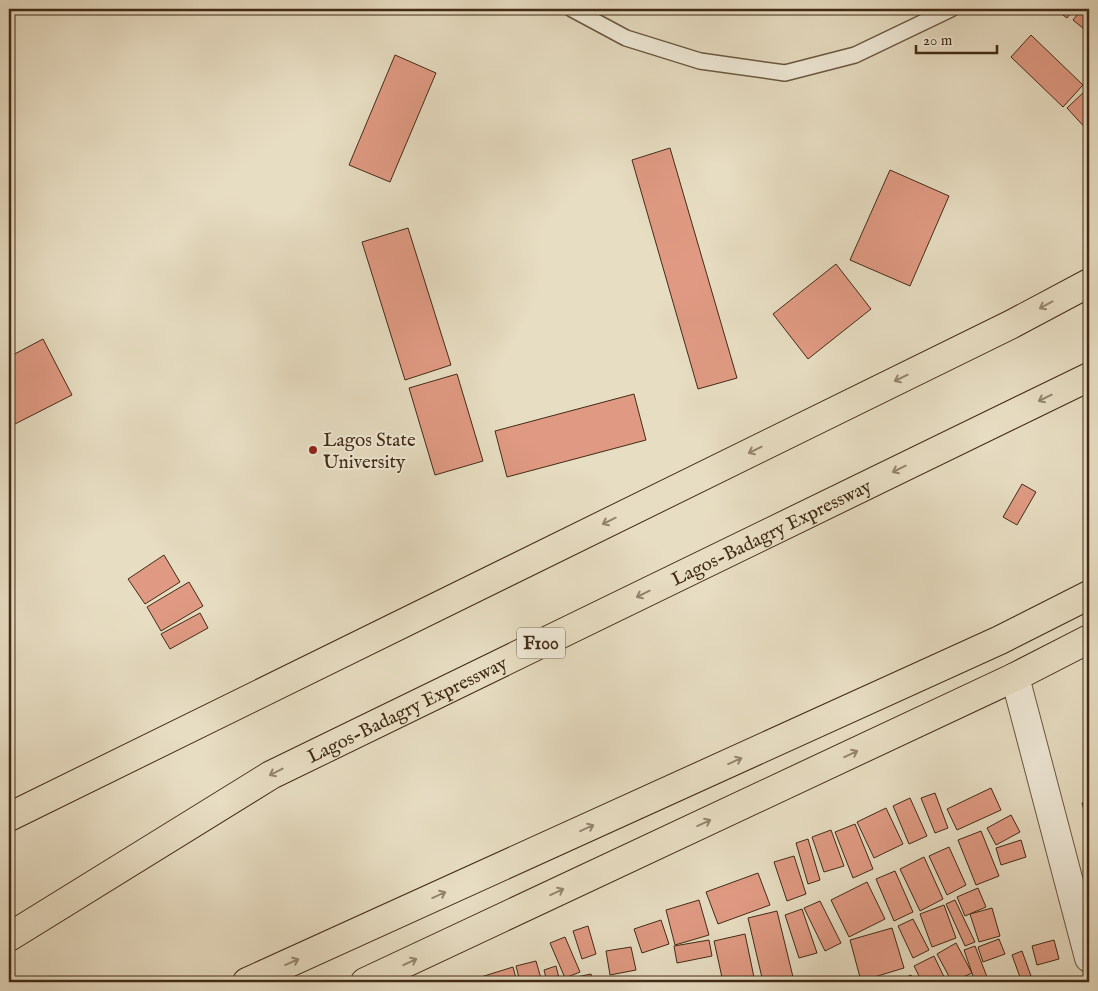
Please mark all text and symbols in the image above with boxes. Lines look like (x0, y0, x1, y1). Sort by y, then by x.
scale bar (916, 22, 997, 54)
text: 20 m (923, 31, 953, 50)
one-way arrow (1039, 301, 1054, 310)
one-way arrow (894, 374, 909, 383)
one-way arrow (1038, 394, 1053, 404)
place label: Lagos State University (323, 429, 416, 475)
marker: Lagos State University (307, 444, 319, 456)
one-way arrow (748, 446, 763, 455)
one-way arrow (892, 465, 907, 475)
street label: Lagos-Badagry Expressway (668, 475, 876, 592)
one-way arrow (602, 517, 617, 527)
one-way arrow (636, 590, 651, 599)
road number: F100 (517, 628, 565, 658)
street label: Lagos-Badagry Expressway (304, 652, 512, 770)
one-way arrow (843, 749, 858, 759)
one-way arrow (727, 755, 742, 765)
one-way arrow (269, 767, 284, 777)
one-way arrow (696, 818, 711, 828)
one-way arrow (579, 822, 594, 832)
one-way arrow (549, 887, 564, 897)
one-way arrow (432, 890, 447, 900)
one-way arrow (402, 956, 417, 966)
one-way arrow (284, 957, 299, 967)

